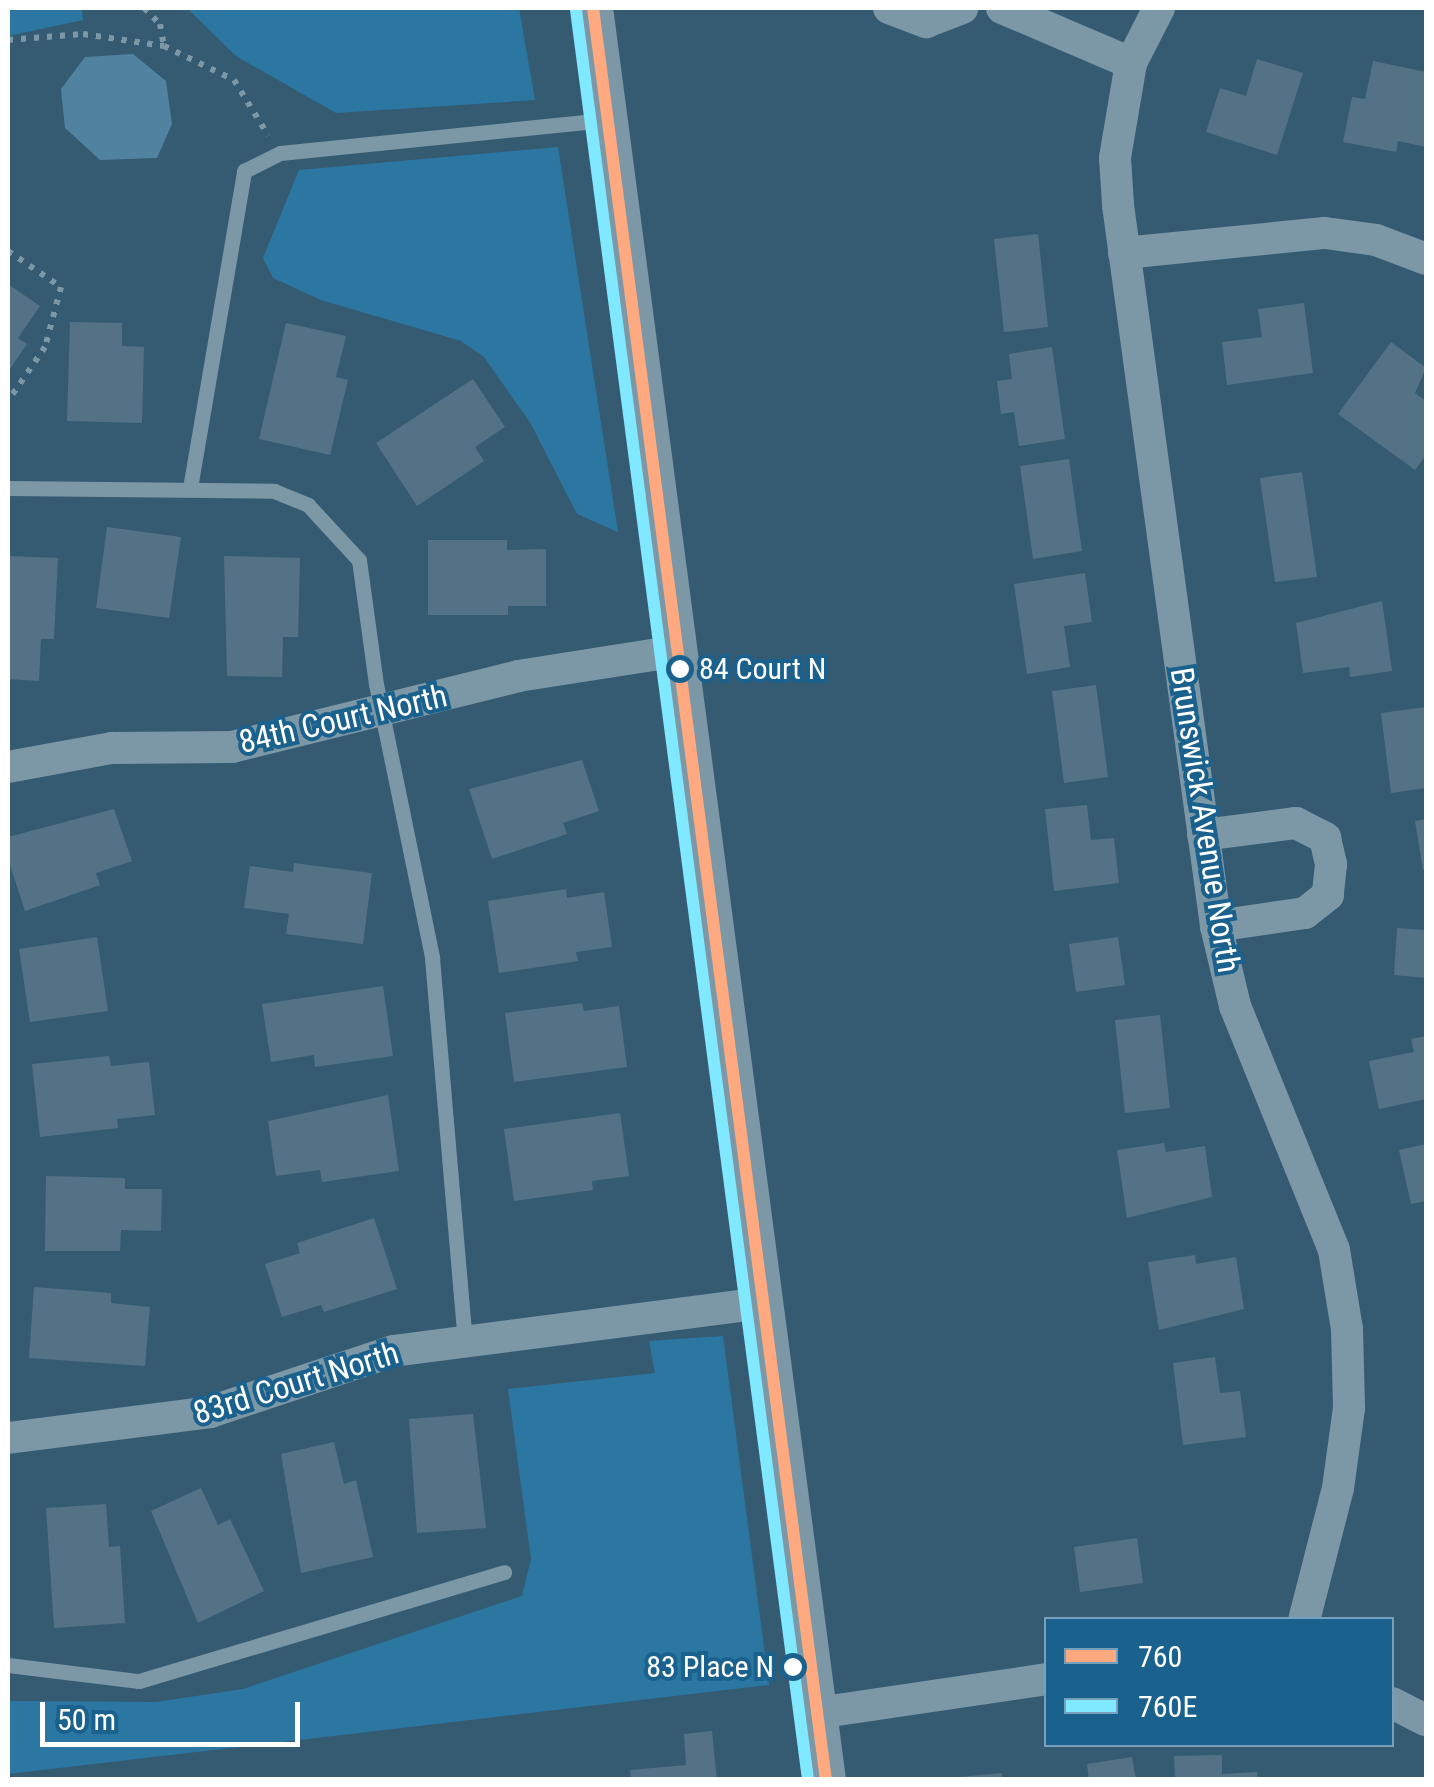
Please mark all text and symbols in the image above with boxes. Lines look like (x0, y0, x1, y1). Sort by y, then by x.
place label: 84 Court N (699, 651, 826, 687)
marker: 84 Court N (670, 659, 690, 679)
street label: Brunswick Avenue North (1162, 665, 1248, 975)
street label: 84th Court North (235, 676, 451, 762)
street label: 83rd Court North (189, 1334, 403, 1432)
legend (1044, 1617, 1394, 1747)
text: 760 (1138, 1639, 1182, 1674)
place label: 83 Place N (646, 1649, 774, 1685)
marker: 83 Place N (783, 1657, 803, 1677)
scale bar (45, 1682, 305, 1744)
text: 760E (1138, 1689, 1197, 1724)
text: 50 m (57, 1702, 116, 1737)

